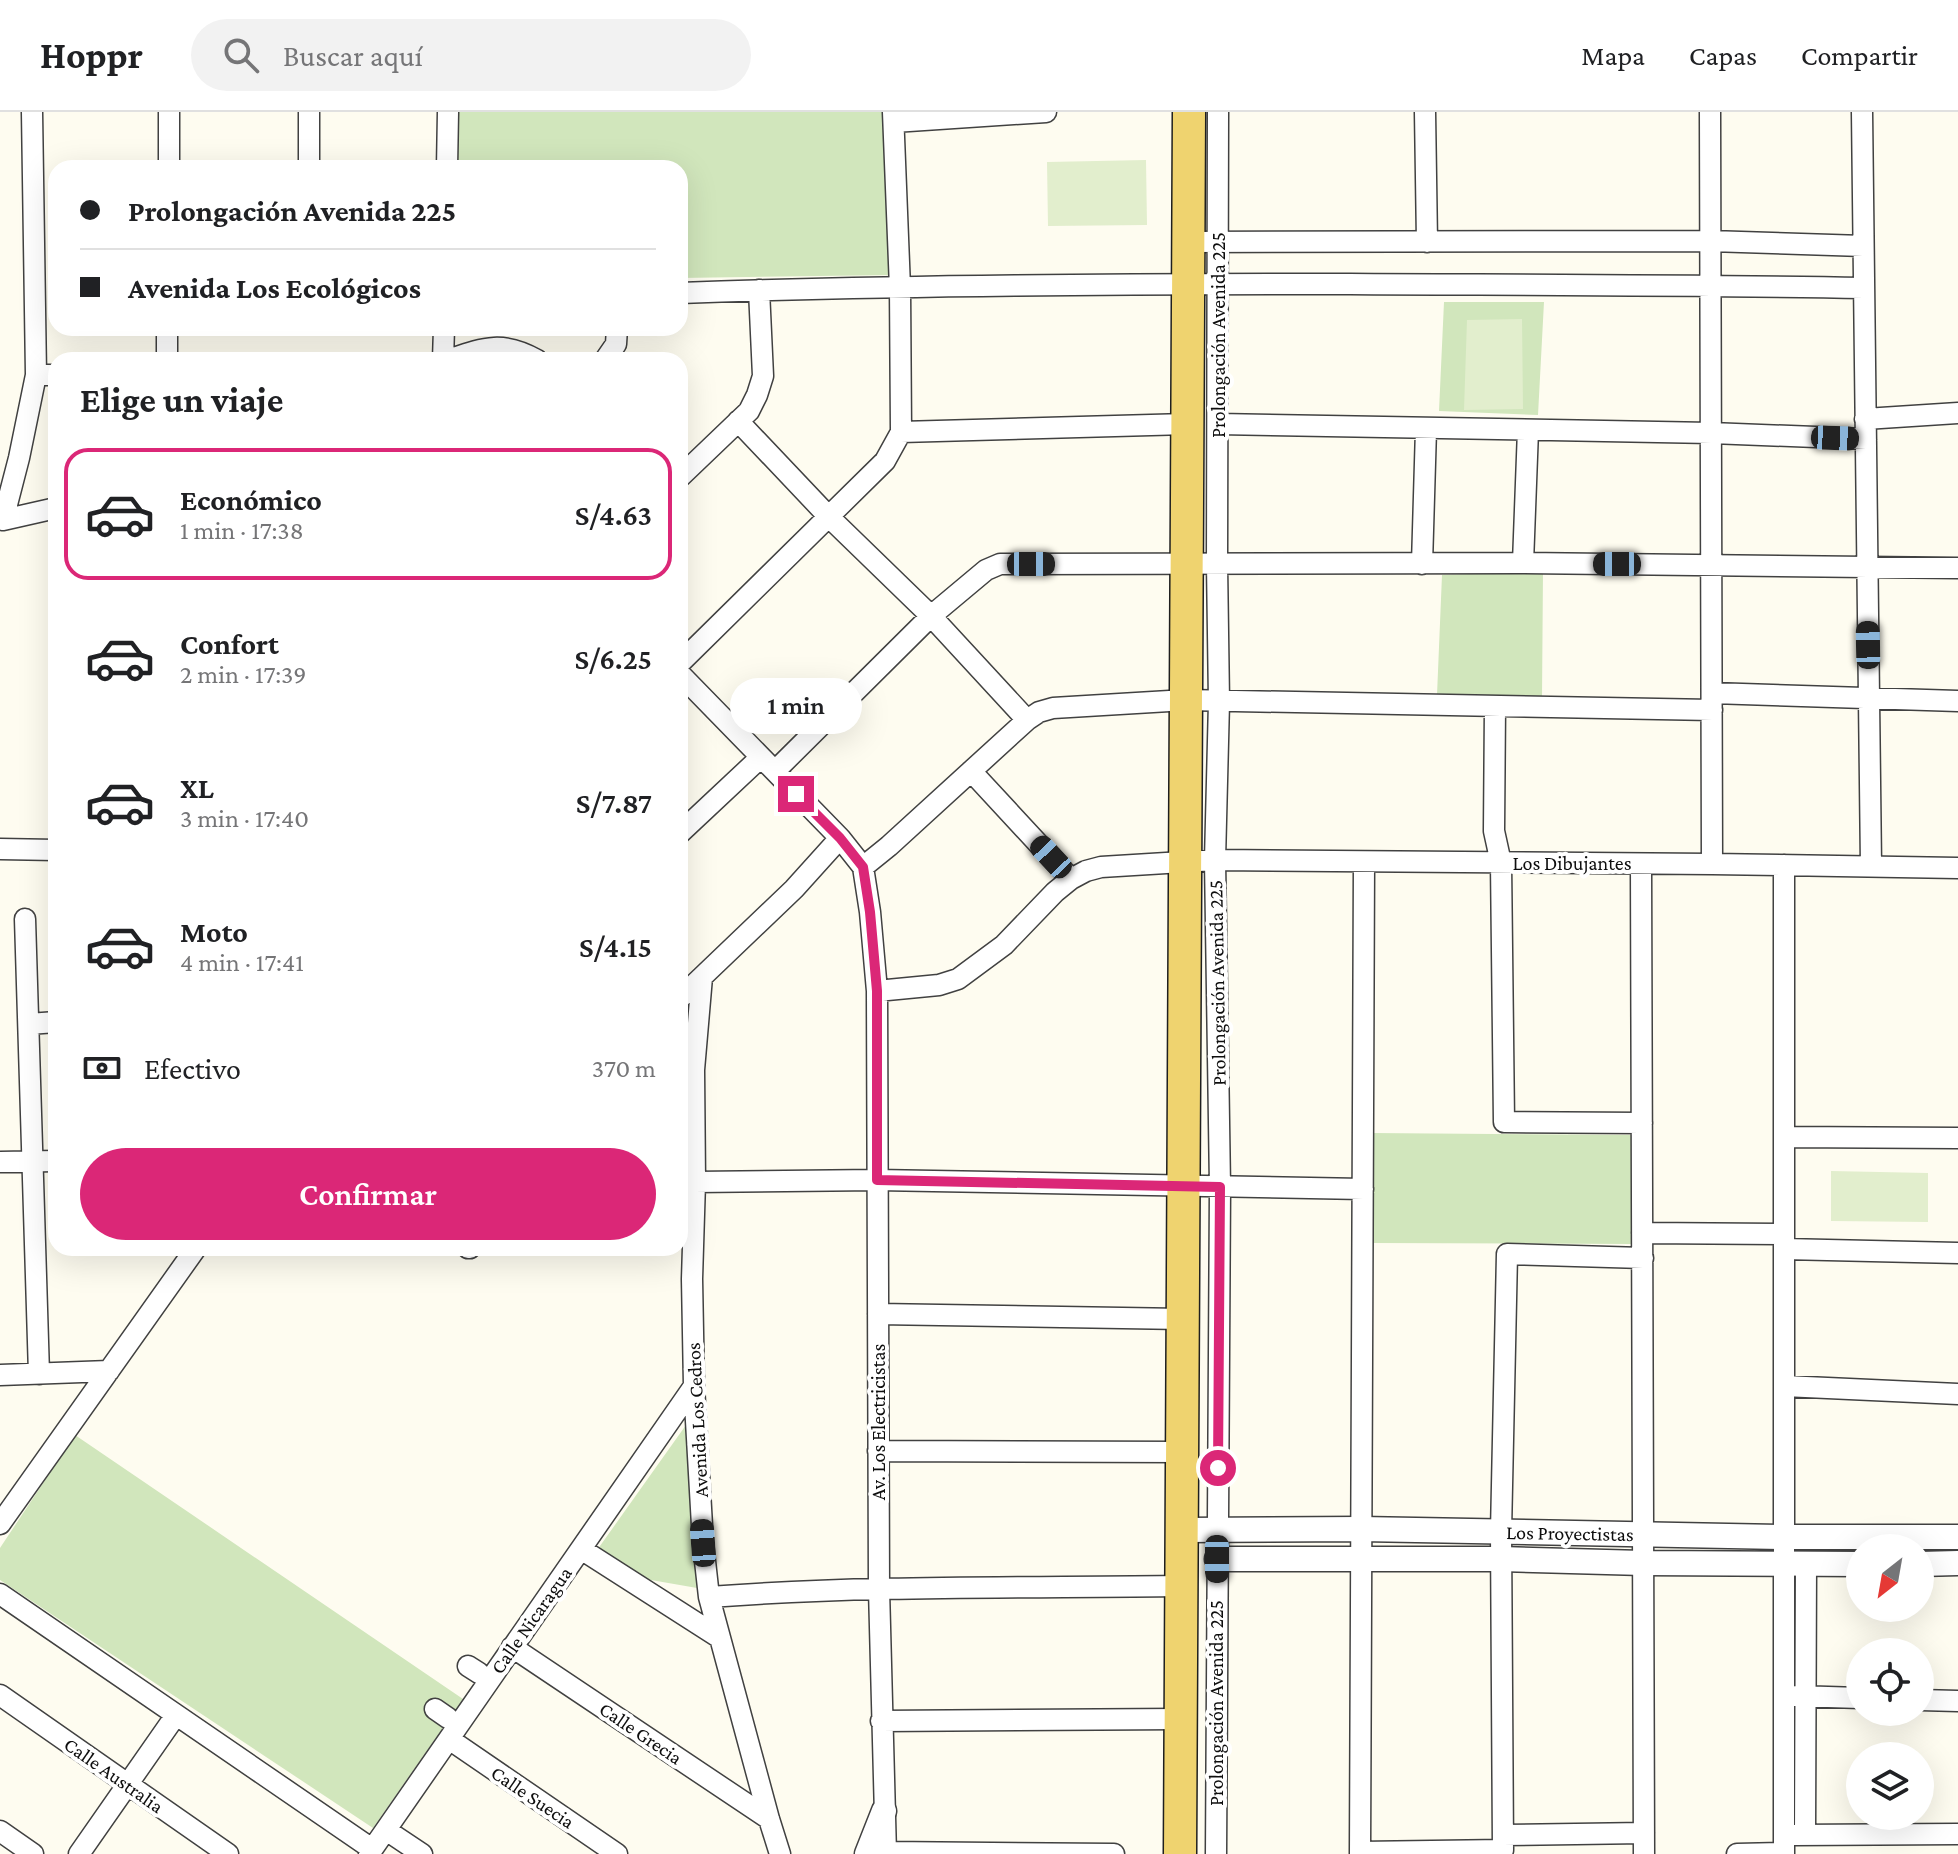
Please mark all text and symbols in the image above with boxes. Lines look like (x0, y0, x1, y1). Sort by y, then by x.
search box (191, 19, 751, 91)
icon: search (219, 33, 263, 77)
text: Hoppr (40, 34, 143, 76)
text: Buscar aquí (283, 39, 423, 72)
text: Mapa (1581, 40, 1645, 71)
text: Capas (1689, 40, 1757, 71)
text: Compartir (1801, 40, 1918, 71)
text: Prolongación Avenida 225 (128, 194, 456, 227)
street label: Prolongación Avenida 225 (1207, 232, 1230, 438)
text: Avenida Los Ecológicos (128, 271, 421, 304)
text: Elige un viaje (80, 380, 283, 420)
car (1811, 425, 1859, 451)
icon: car (84, 478, 156, 550)
text: Económico (180, 483, 322, 516)
text: S/4.63 (575, 498, 652, 531)
text: 1 min · 17:38 (180, 516, 304, 545)
car (1007, 552, 1055, 576)
car (1593, 552, 1641, 576)
car (1856, 621, 1880, 669)
icon: car (84, 622, 156, 694)
text: Confort (180, 627, 279, 660)
text: S/6.25 (574, 642, 652, 675)
text: 2 min · 17:39 (180, 660, 307, 689)
callout: 1 min (730, 678, 862, 734)
text: 1 min (767, 691, 825, 720)
icon: car (84, 766, 156, 838)
text: XL (180, 771, 214, 804)
route end (778, 776, 814, 812)
text: S/7.87 (576, 786, 652, 819)
text: 3 min · 17:40 (180, 804, 309, 833)
car (1026, 831, 1076, 883)
street label: Los Dibujantes (1512, 852, 1632, 875)
street label: Prolongación Avenida 225 (1204, 880, 1231, 1086)
icon: car (84, 910, 156, 982)
text: Moto (180, 915, 248, 948)
text: S/4.15 (579, 930, 652, 963)
text: 4 min · 17:41 (180, 948, 304, 977)
icon: cash (80, 1046, 124, 1090)
text: Efectivo (144, 1052, 241, 1085)
text: 370 m (592, 1054, 656, 1083)
button: Confirmar (80, 1148, 656, 1240)
street label: Avenida Los Cedros (682, 1342, 712, 1498)
street label: Av. Los Electricistas (867, 1344, 889, 1500)
route start (1200, 1450, 1236, 1486)
car (689, 1518, 717, 1568)
street label: Los Proyectistas (1506, 1521, 1634, 1546)
north arrow (1846, 1534, 1934, 1622)
map controls (1846, 1534, 1934, 1830)
car (1205, 1535, 1229, 1583)
street label: Calle Nicaragua (486, 1562, 577, 1678)
street label: Prolongación Avenida 225 (1205, 1600, 1228, 1806)
button: locate (1846, 1638, 1934, 1726)
street label: Calle Grecia (596, 1697, 686, 1769)
street label: Calle Australia (60, 1733, 168, 1817)
button: layers (1846, 1742, 1934, 1830)
street label: Calle Suecia (487, 1761, 579, 1833)

